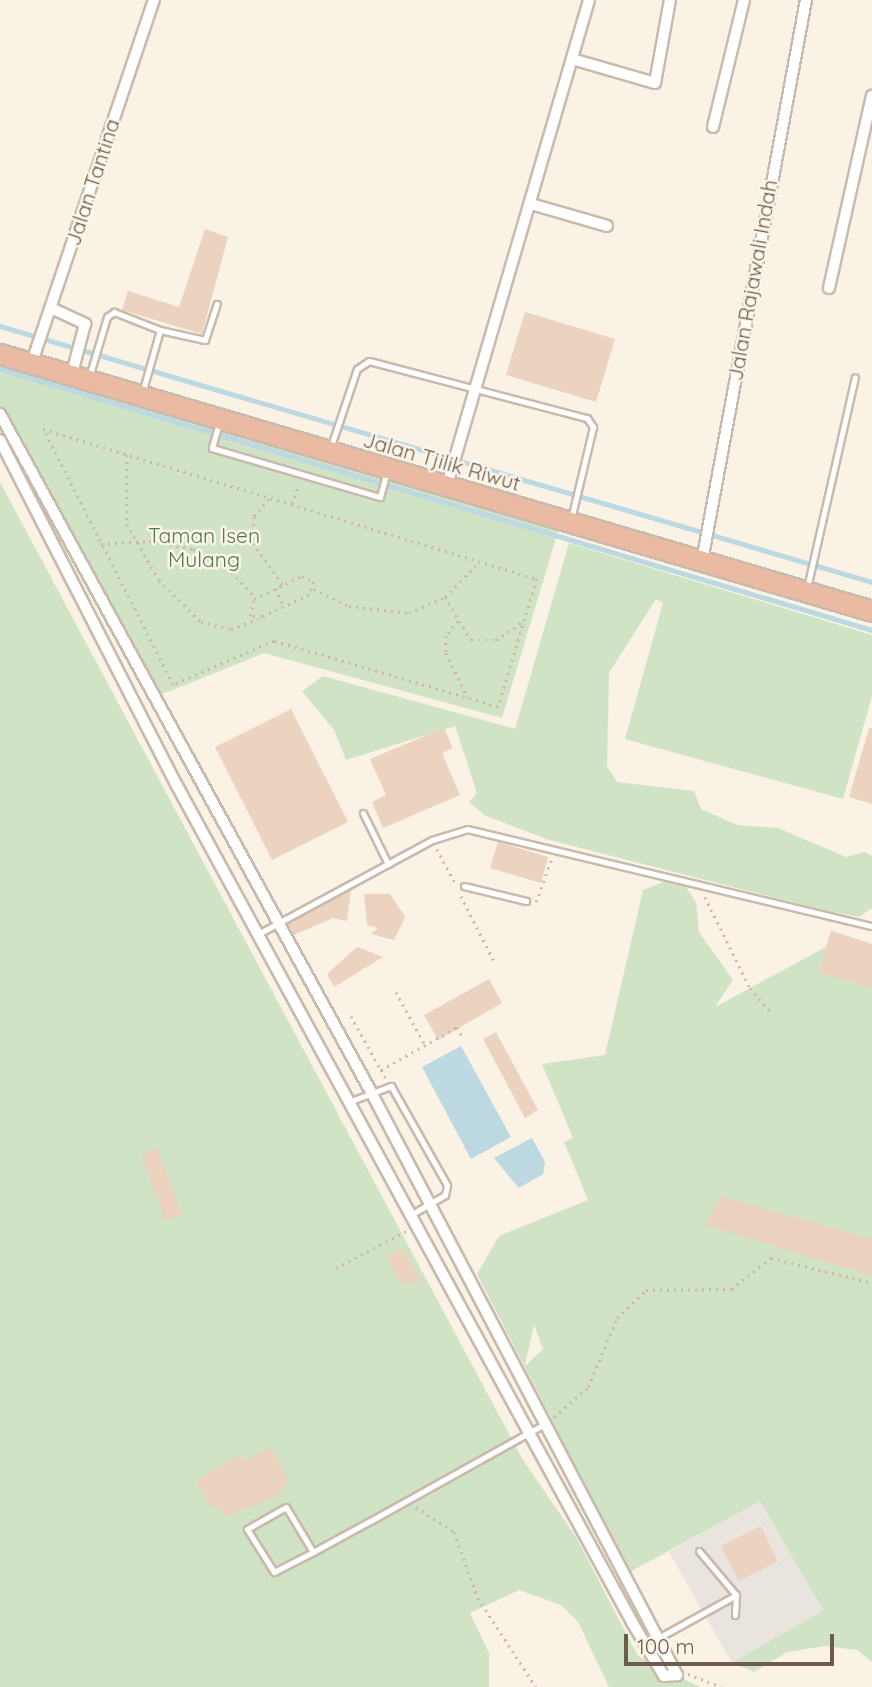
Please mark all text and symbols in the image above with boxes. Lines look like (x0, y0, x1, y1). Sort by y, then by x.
street label: Jalan Tantina (60, 115, 124, 249)
street label: Jalan Rajawali Indah (722, 177, 782, 383)
street label: Jalan Tjilik Riwut (360, 426, 524, 496)
park label: Taman Isen Mulang (148, 522, 260, 572)
scale bar (627, 1620, 837, 1664)
text: 100 m (637, 1633, 695, 1659)

